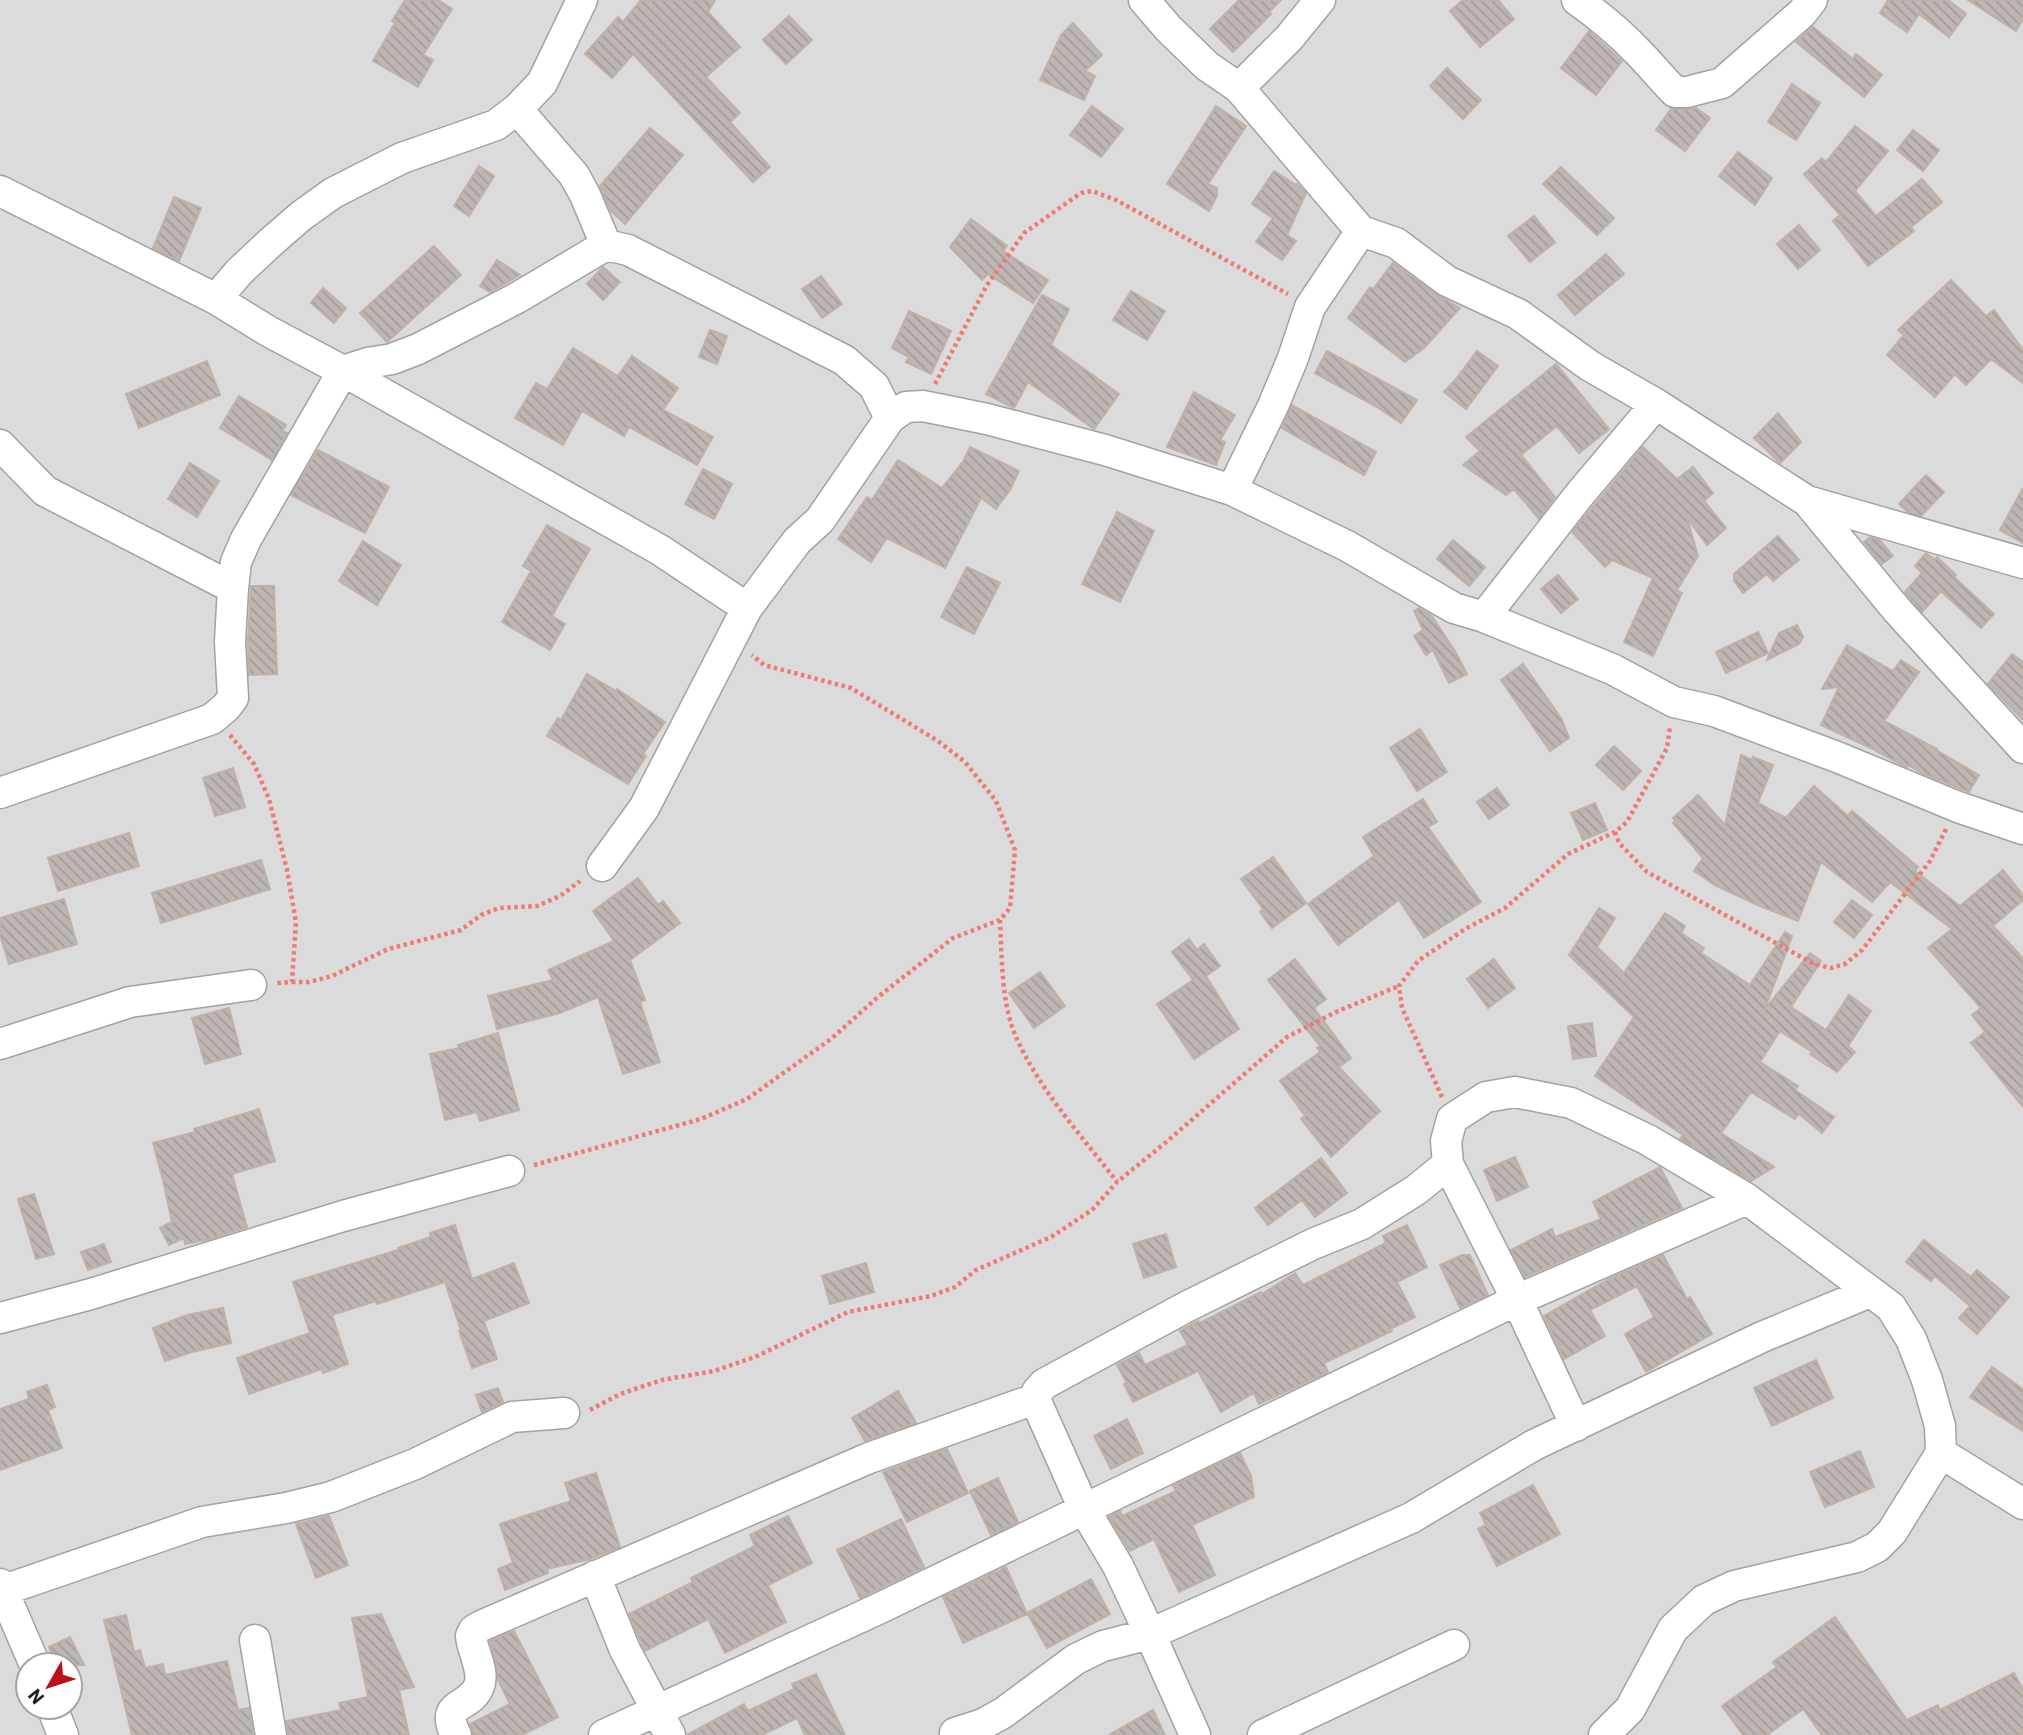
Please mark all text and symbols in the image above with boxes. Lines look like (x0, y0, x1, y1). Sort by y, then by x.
north arrow (14, 1651, 84, 1721)
text: N (22, 1685, 48, 1709)

